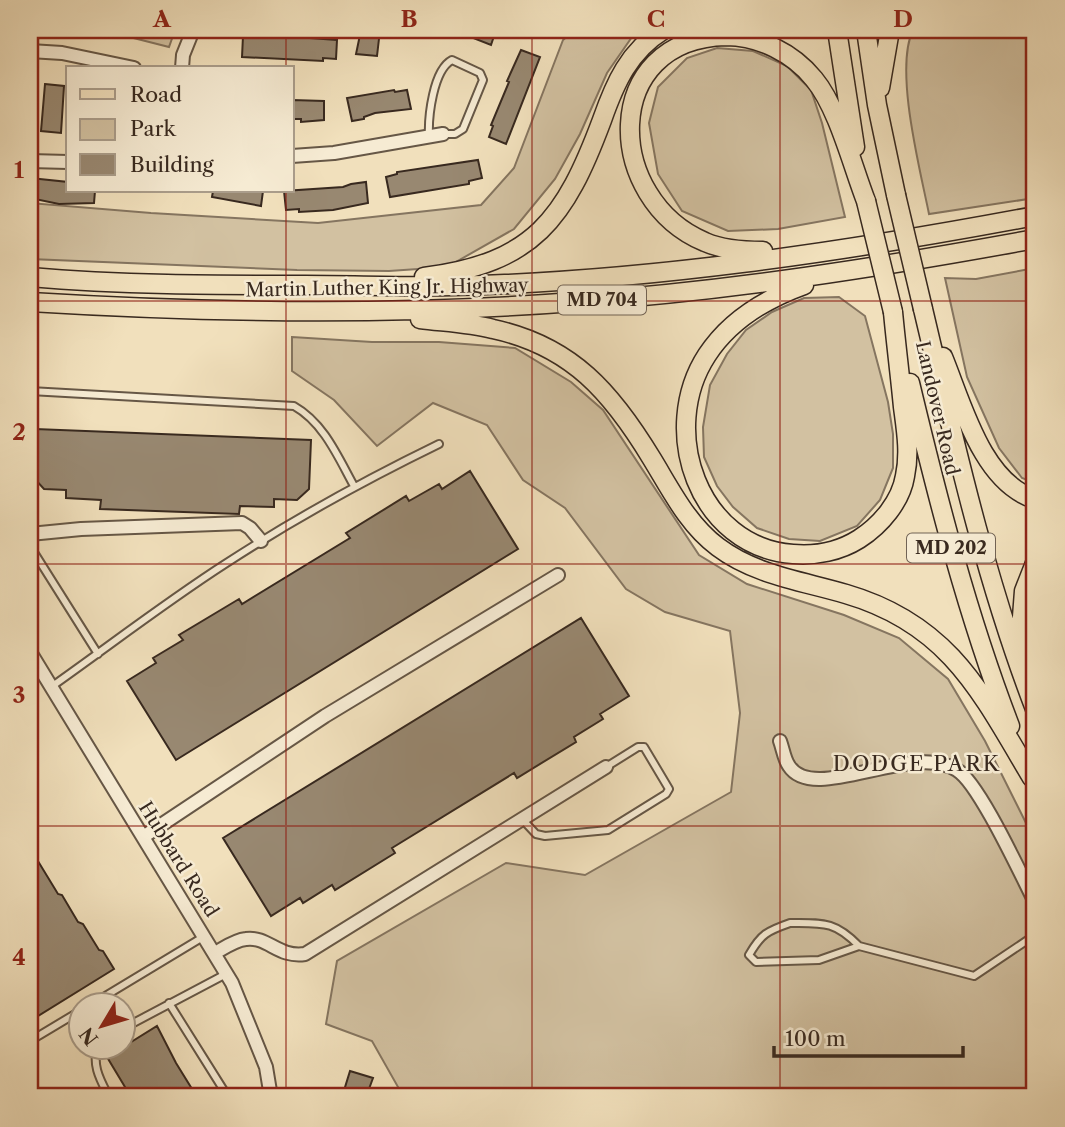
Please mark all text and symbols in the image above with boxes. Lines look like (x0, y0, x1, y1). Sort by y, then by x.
text: A (152, 5, 172, 33)
text: B (400, 5, 418, 33)
text: C (647, 5, 665, 33)
text: D (893, 5, 913, 33)
legend (66, 66, 294, 192)
text: Road (130, 82, 182, 107)
text: Park (130, 116, 176, 141)
text: Building (130, 152, 215, 177)
text: 1 (14, 156, 25, 184)
street label: Martin Luther King Jr. Highway (245, 274, 529, 301)
road number: MD 704 (558, 286, 646, 314)
street label: Landover Road (911, 339, 964, 478)
text: 2 (12, 418, 26, 446)
road number: MD 202 (907, 534, 995, 562)
text: 3 (13, 681, 26, 709)
district label: DODGE PARK (833, 751, 1001, 776)
street label: Hubbard Road (134, 797, 224, 922)
text: 4 (12, 943, 26, 971)
north arrow (66, 990, 136, 1060)
scale bar (774, 1015, 964, 1059)
text: N (75, 1023, 103, 1050)
text: 100 m (785, 1026, 846, 1051)

